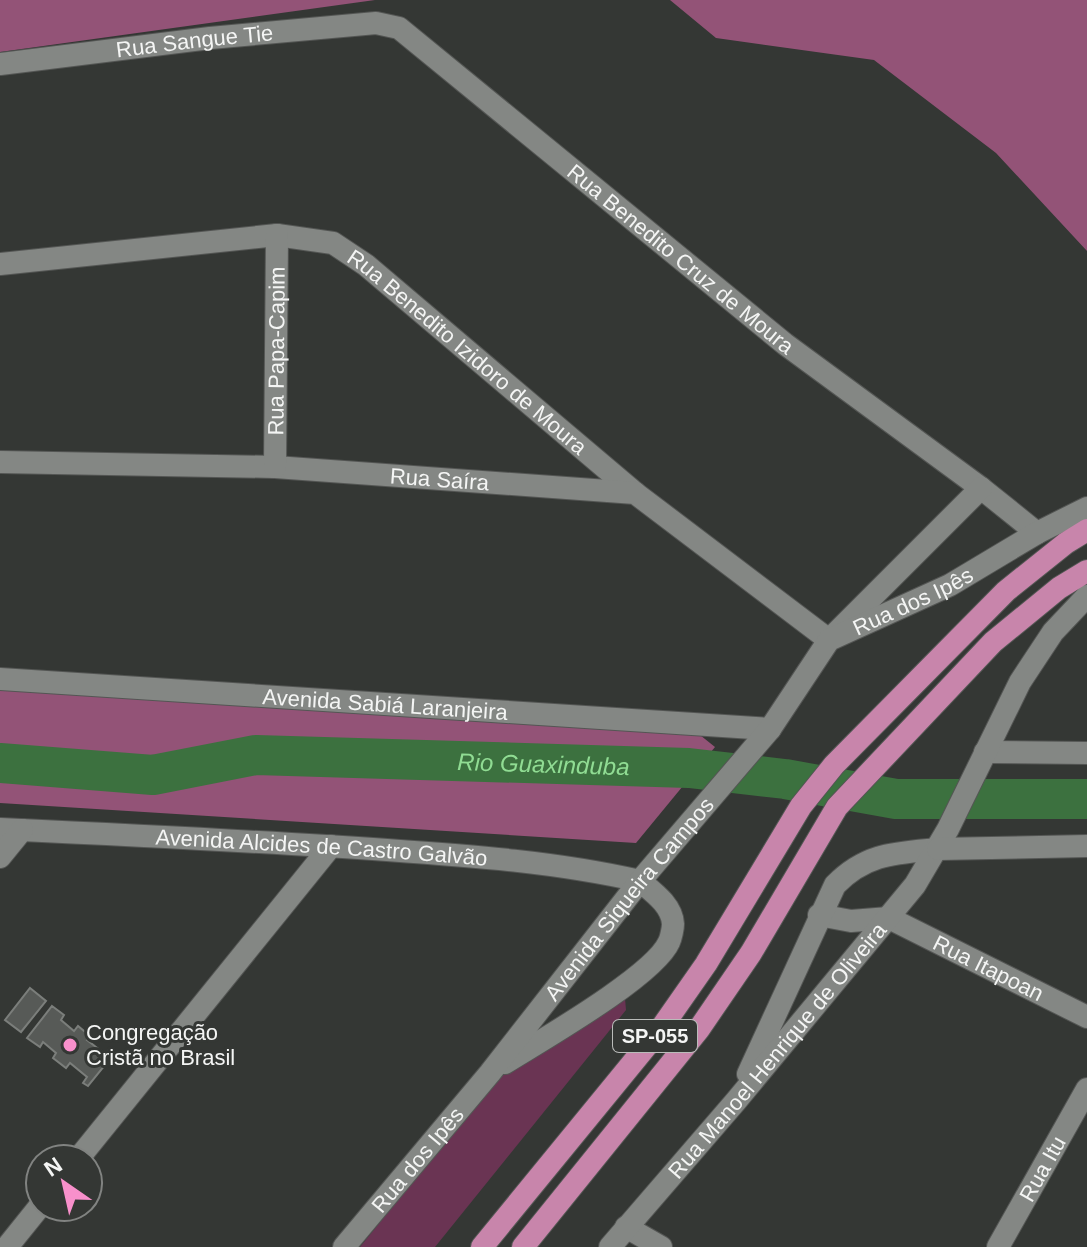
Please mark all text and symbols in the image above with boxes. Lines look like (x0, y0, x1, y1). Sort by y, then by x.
street label: Rua Sangue Tie (115, 20, 274, 62)
street label: Rua Benedito Cruz de Moura (563, 159, 799, 359)
street label: Rua Benedito Izidoro de Moura (343, 244, 593, 460)
street label: Rua Papa-Capim (263, 266, 289, 436)
street label: Rua Saíra (389, 463, 491, 495)
street label: Rua dos Ipês (849, 562, 977, 640)
street label: Avenida Sabiá Laranjeira (262, 684, 509, 724)
water label: Rio Guaxinduba (457, 748, 630, 780)
street label: Avenida Siqueira Campos (539, 792, 719, 1005)
street label: Avenida Alcides de Castro Galvão (155, 824, 489, 870)
street label: Rua Manoel Henrique de Oliveira (663, 917, 892, 1183)
street label: Rua Itapoan (929, 930, 1048, 1006)
place label: Congregação Cristã no Brasil (86, 1020, 235, 1070)
road number: SP-055 (613, 1020, 697, 1052)
marker: Congregação Cristã no Brasil (61, 1036, 79, 1054)
street label: Rua dos Ipês (366, 1102, 469, 1217)
street label: Rua Itu (1014, 1132, 1070, 1206)
north arrow (24, 1143, 104, 1223)
text: N (40, 1152, 67, 1182)

